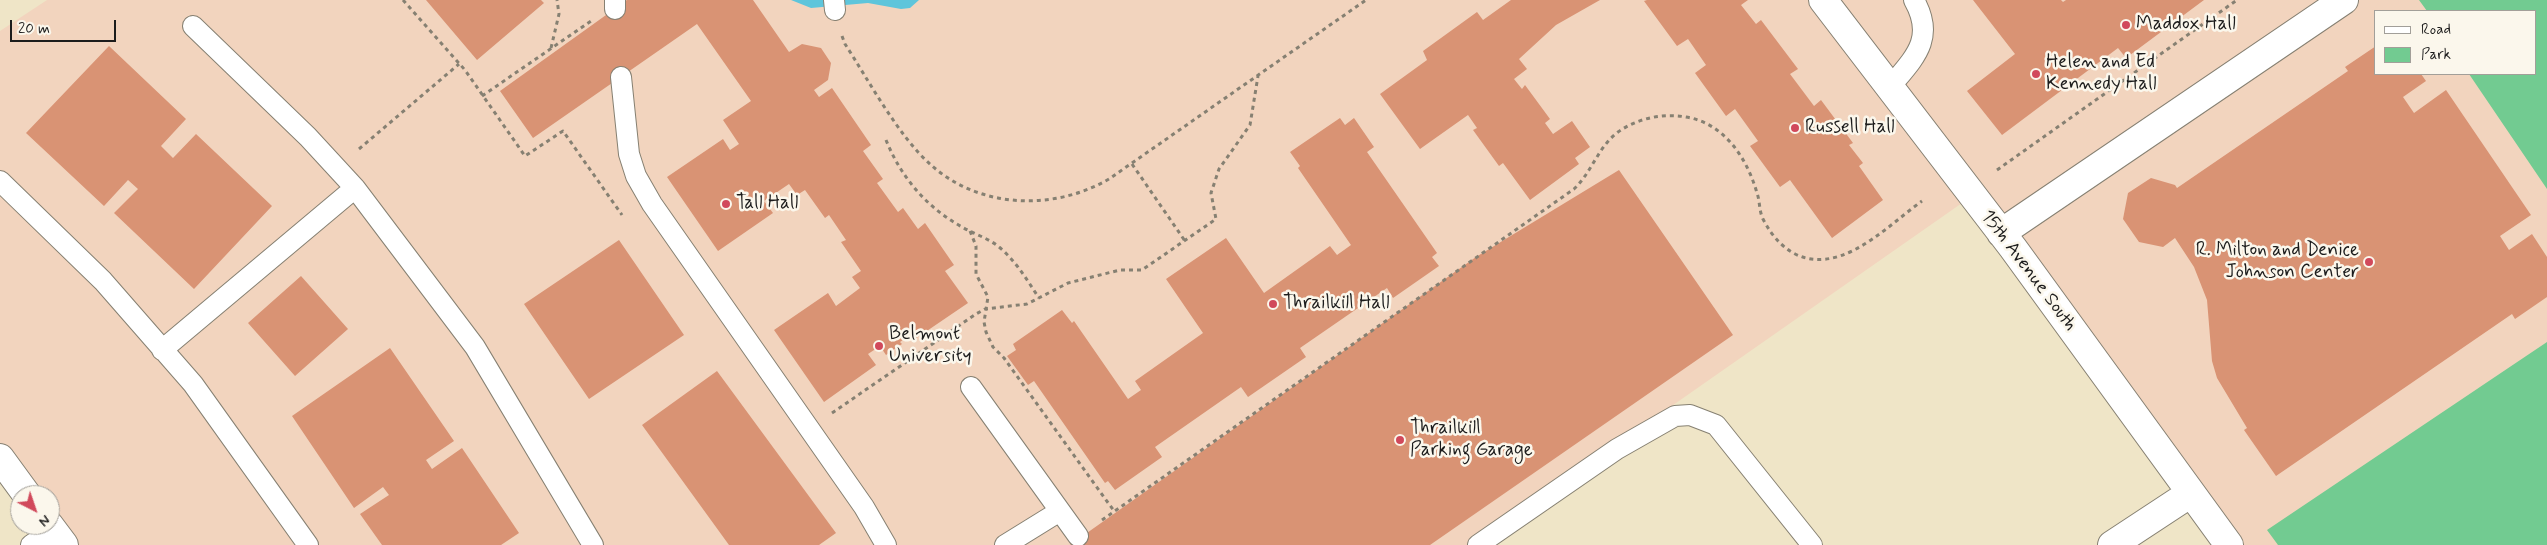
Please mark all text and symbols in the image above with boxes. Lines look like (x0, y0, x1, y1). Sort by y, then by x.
scale bar (12, 10, 119, 42)
legend (2374, 10, 2537, 75)
place label: Maddox Hall (2136, 14, 2236, 36)
text: 20 m (18, 19, 50, 39)
marker: Maddox Hall (2120, 19, 2132, 31)
text: Road (2421, 20, 2451, 40)
text: Park (2421, 45, 2451, 65)
place label: Helen and Ed Kennedy Hall (2046, 52, 2156, 96)
marker: Helen and Ed Kennedy Hall (2030, 68, 2042, 80)
place label: Russell Hall (1805, 117, 1895, 139)
marker: Russell Hall (1789, 122, 1801, 134)
place label: Tall Hall (736, 193, 798, 215)
marker: Tall Hall (720, 198, 732, 210)
street label: 15th Avenue South (1975, 206, 2081, 336)
place label: R. Milton and Denice Johnson Center (2196, 240, 2359, 284)
marker: R. Milton and Denice Johnson Center (2363, 256, 2375, 268)
place label: Thrailkill Hall (1283, 293, 1390, 315)
marker: Thrailkill Hall (1267, 298, 1279, 310)
place label: Belmont University (889, 324, 972, 368)
marker: Belmont University (873, 340, 885, 352)
place label: Thrailkill Parking Garage (1410, 418, 1533, 462)
marker: Thrailkill Parking Garage (1394, 434, 1406, 446)
north arrow (10, 485, 60, 535)
text: N (35, 511, 54, 530)

